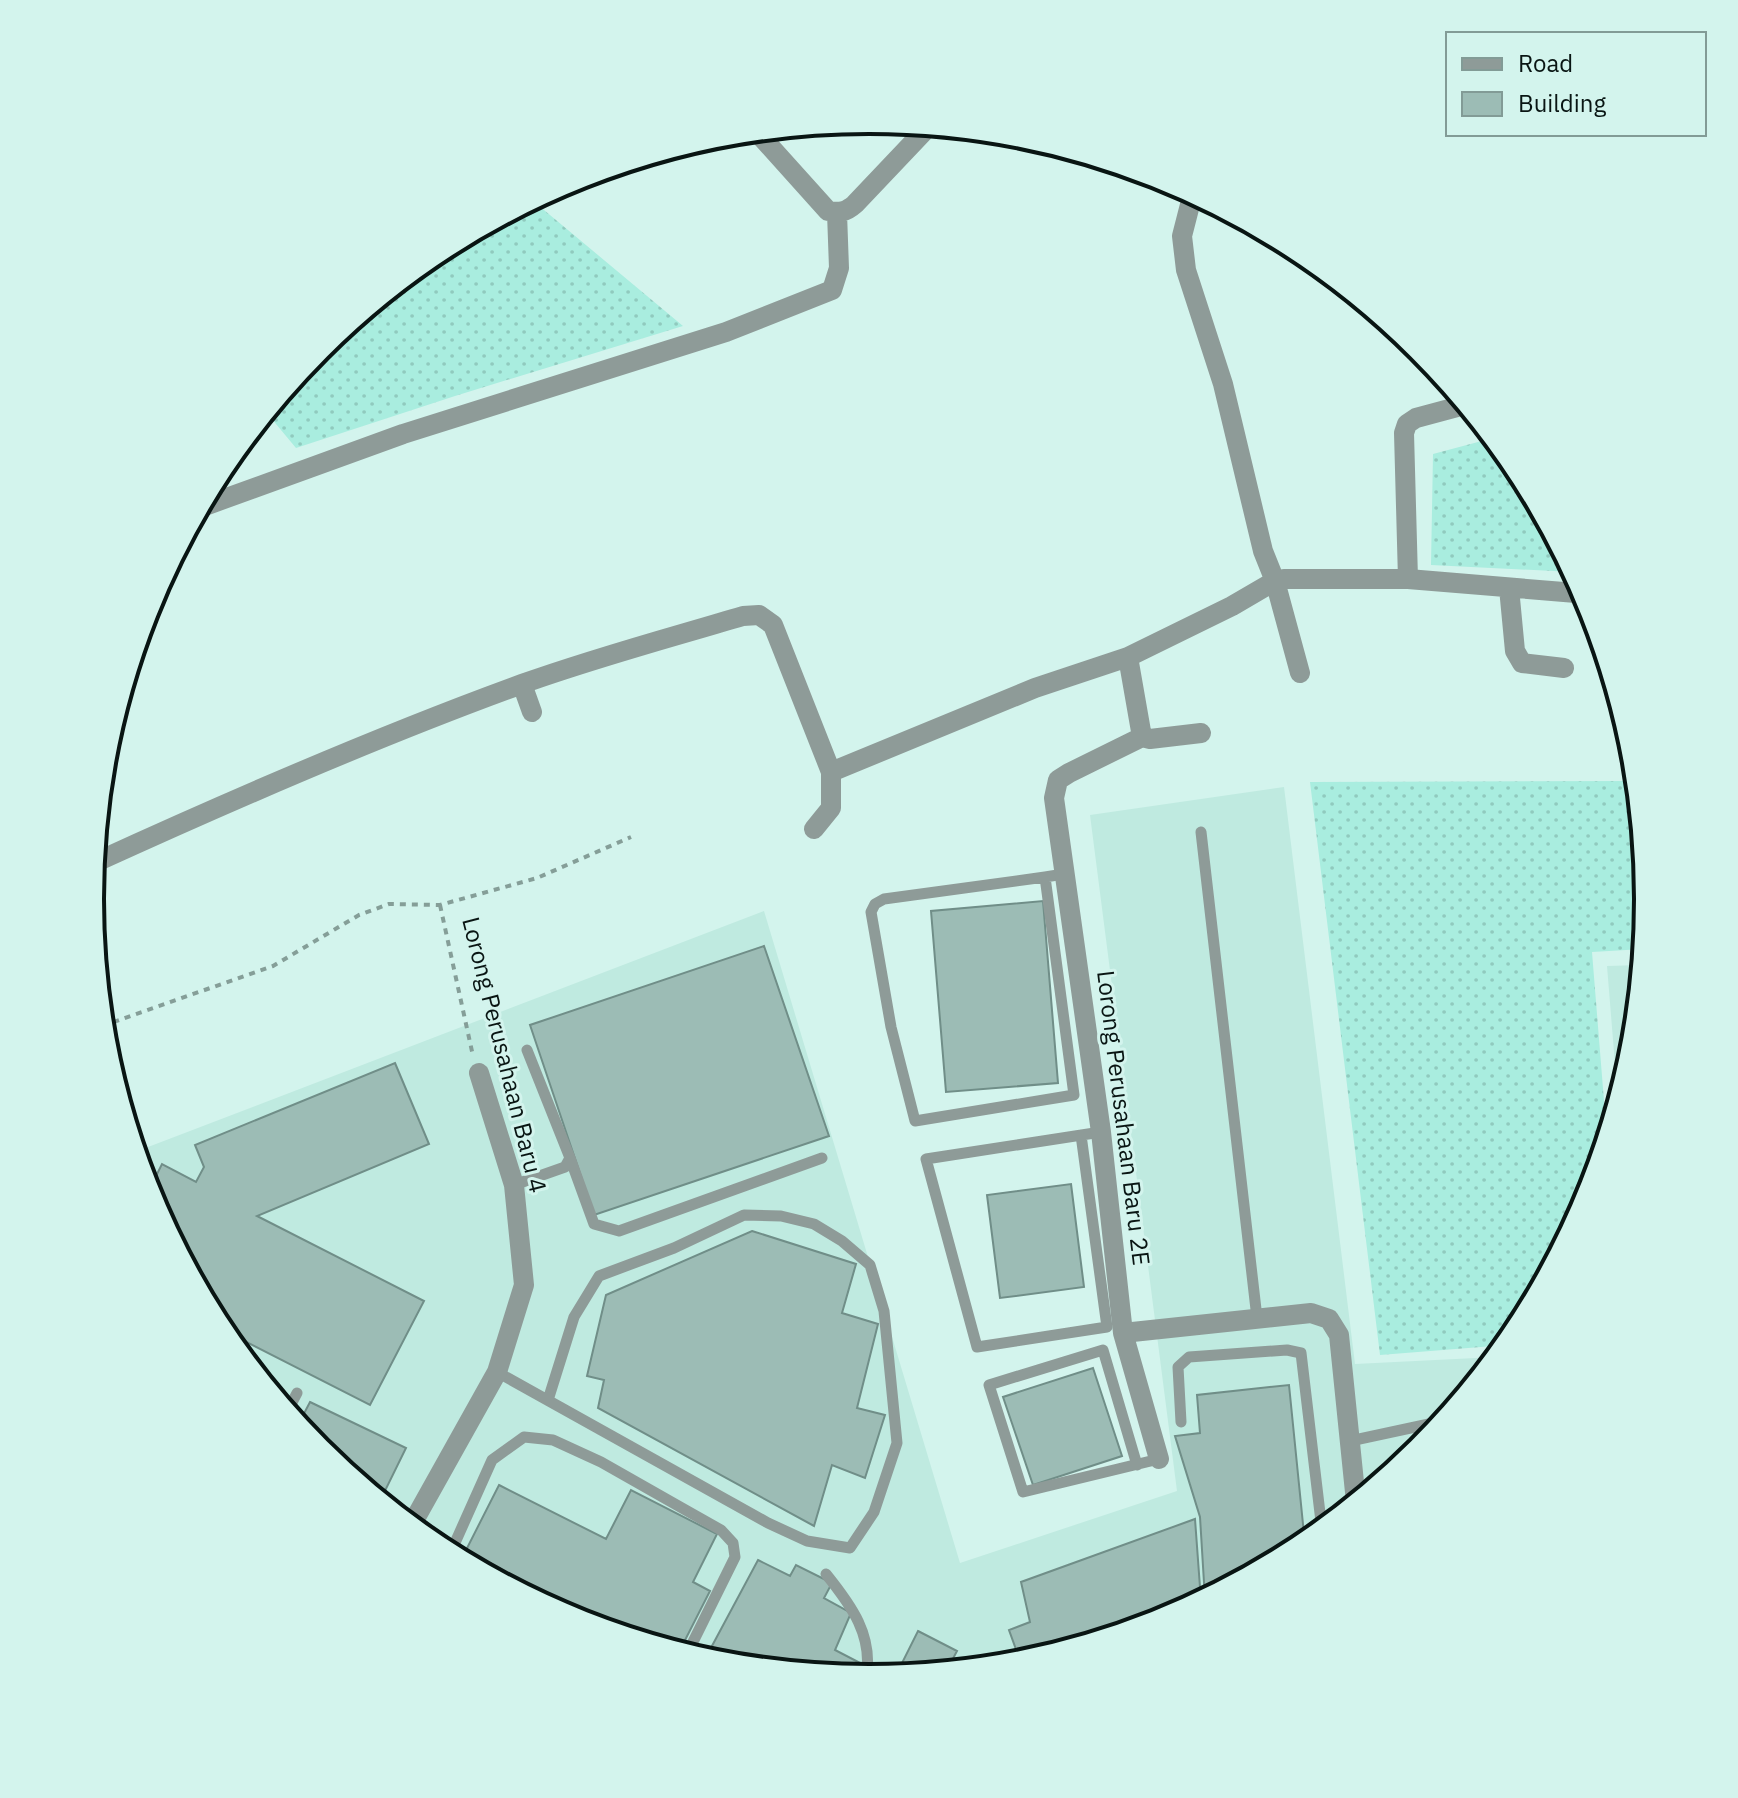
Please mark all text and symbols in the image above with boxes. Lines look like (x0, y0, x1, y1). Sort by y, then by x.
legend (1446, 32, 1706, 136)
text: Road (1518, 47, 1573, 79)
text: Building (1518, 87, 1606, 119)
street label: Lorong Perusahaan Baru 4 (455, 914, 555, 1196)
street label: Lorong Perusahaan Baru 2E (1090, 969, 1158, 1267)

